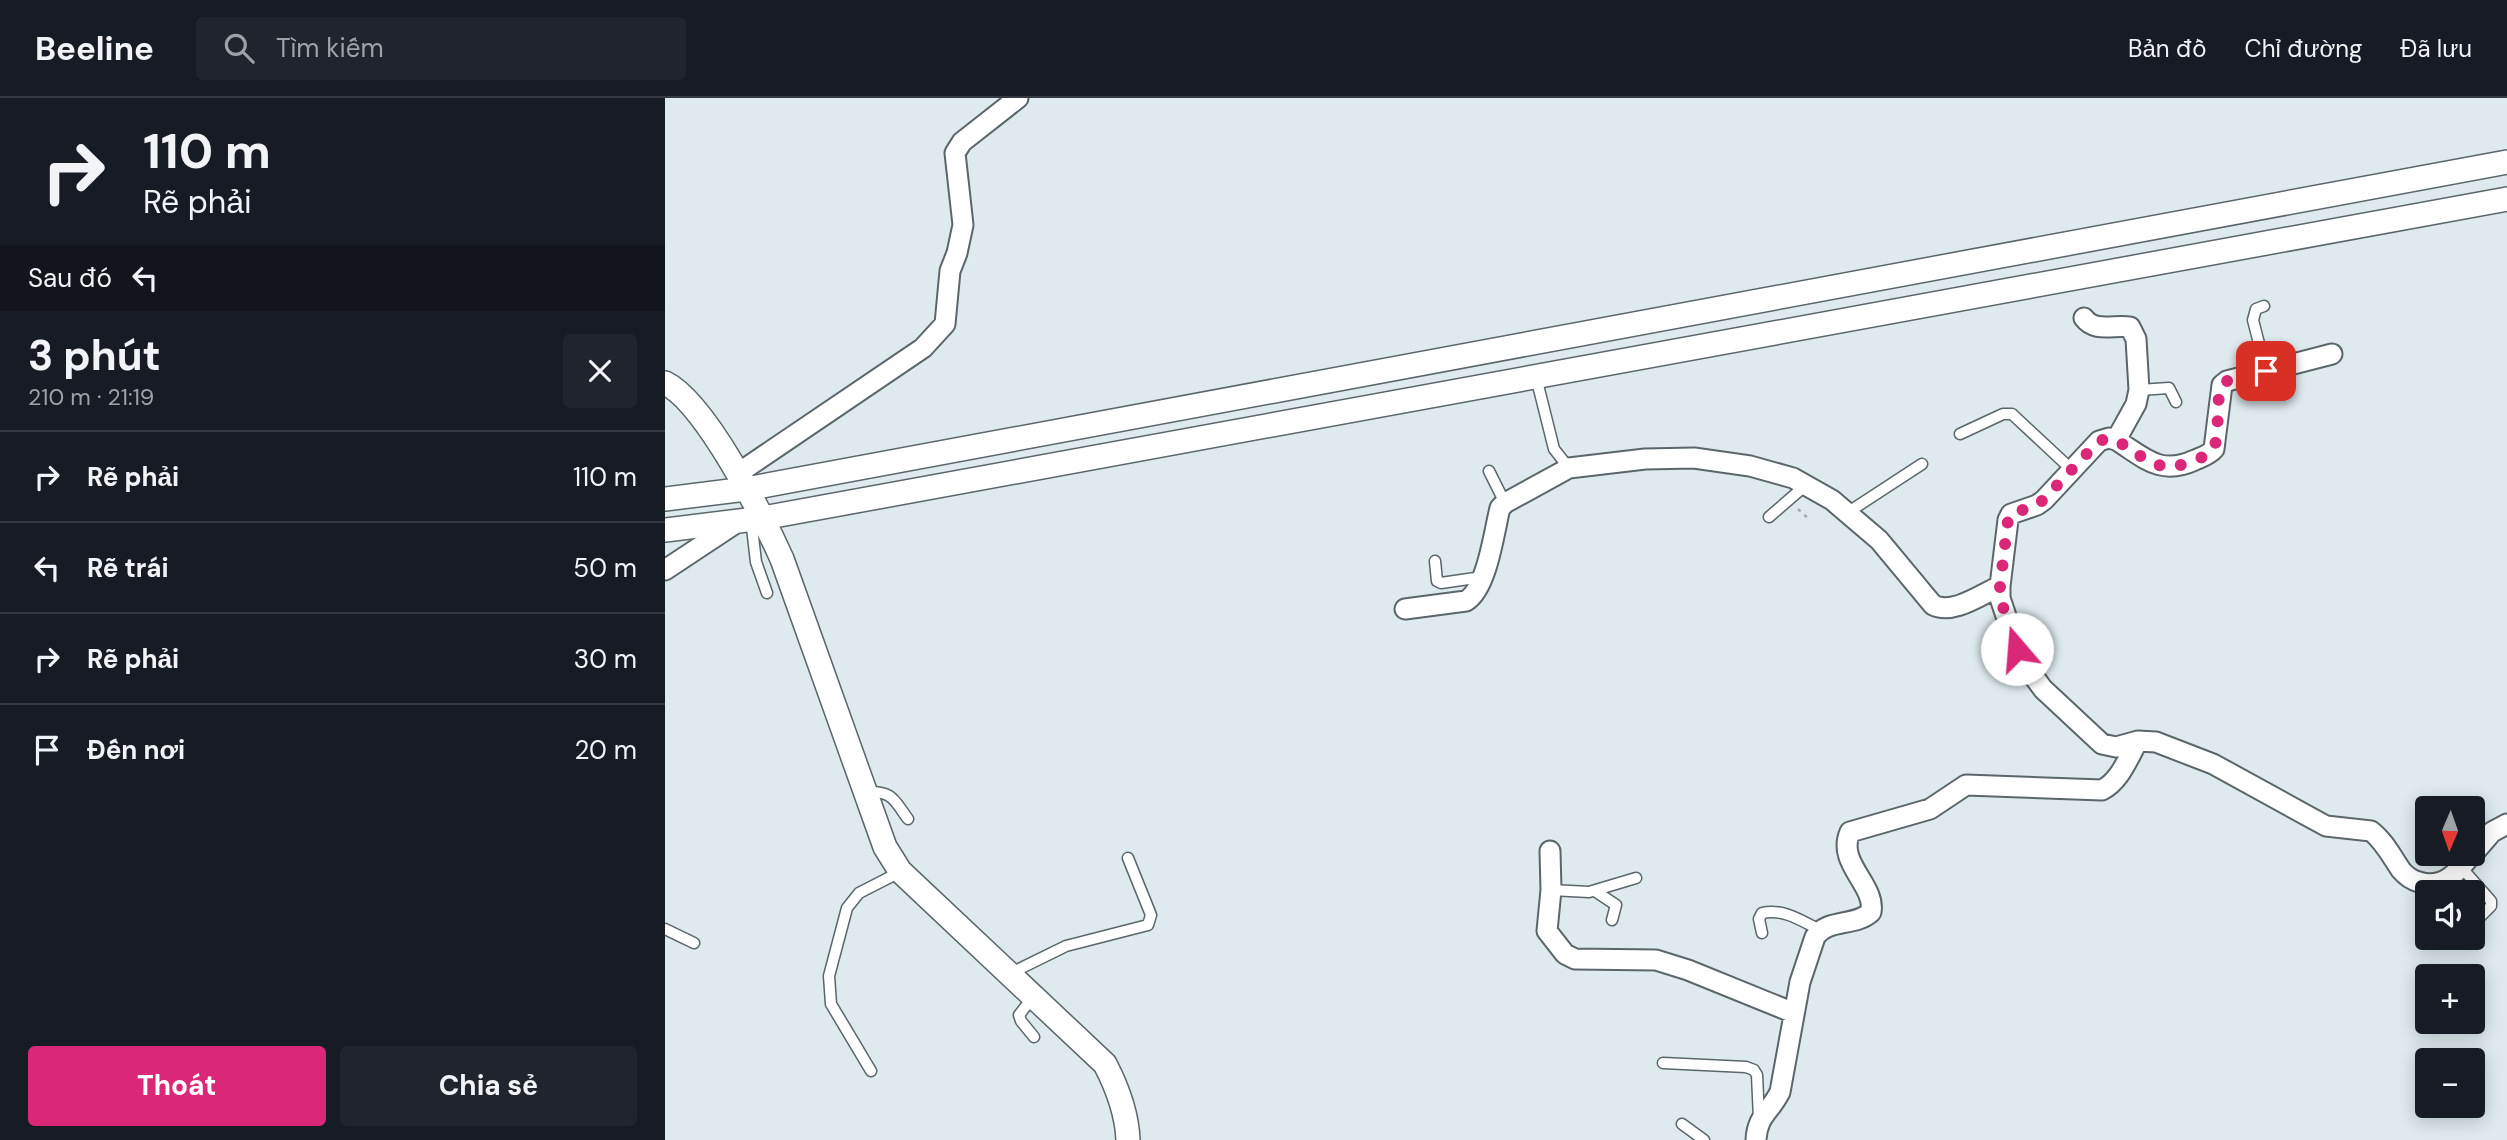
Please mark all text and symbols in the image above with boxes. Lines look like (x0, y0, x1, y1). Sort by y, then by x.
search box (196, 17, 686, 80)
text: Beeline (35, 27, 154, 70)
icon: search (220, 29, 258, 67)
text: Tìm kiếm (276, 31, 384, 65)
text: Bản đồ (2128, 33, 2206, 64)
text: Chỉ đường (2244, 33, 2362, 64)
text: Đã lưu (2400, 33, 2472, 64)
text: 110 m (143, 119, 271, 183)
icon: right (28, 126, 119, 217)
text: Rẽ phải (143, 181, 252, 223)
icon: left (126, 259, 164, 297)
text: Sau đó (28, 261, 112, 295)
text: 3 phút (28, 328, 161, 383)
button: close (563, 334, 637, 408)
pin (2236, 341, 2296, 401)
icon: arrive (2247, 352, 2285, 390)
text: 210 m · 21:19 (28, 382, 154, 412)
icon: right (28, 458, 66, 496)
text: Rẽ phải (87, 460, 179, 494)
text: 110 m (573, 460, 637, 494)
icon: left (28, 549, 66, 587)
text: Rẽ trái (87, 551, 169, 585)
text: 50 m (573, 551, 637, 585)
position arrow (1980, 612, 2054, 686)
icon: right (28, 640, 66, 678)
text: Rẽ phải (87, 642, 179, 676)
text: 30 m (574, 642, 637, 676)
icon: arrive (28, 731, 66, 769)
text: Đến nơi (87, 733, 185, 767)
text: 20 m (574, 733, 637, 767)
north arrow (2415, 796, 2485, 866)
map controls (2415, 796, 2485, 1118)
button: sound (2415, 880, 2485, 950)
button: + (2415, 964, 2485, 1034)
button: Thoát (28, 1046, 326, 1126)
button: Chia sẻ (340, 1046, 637, 1126)
button: − (2415, 1048, 2485, 1118)

